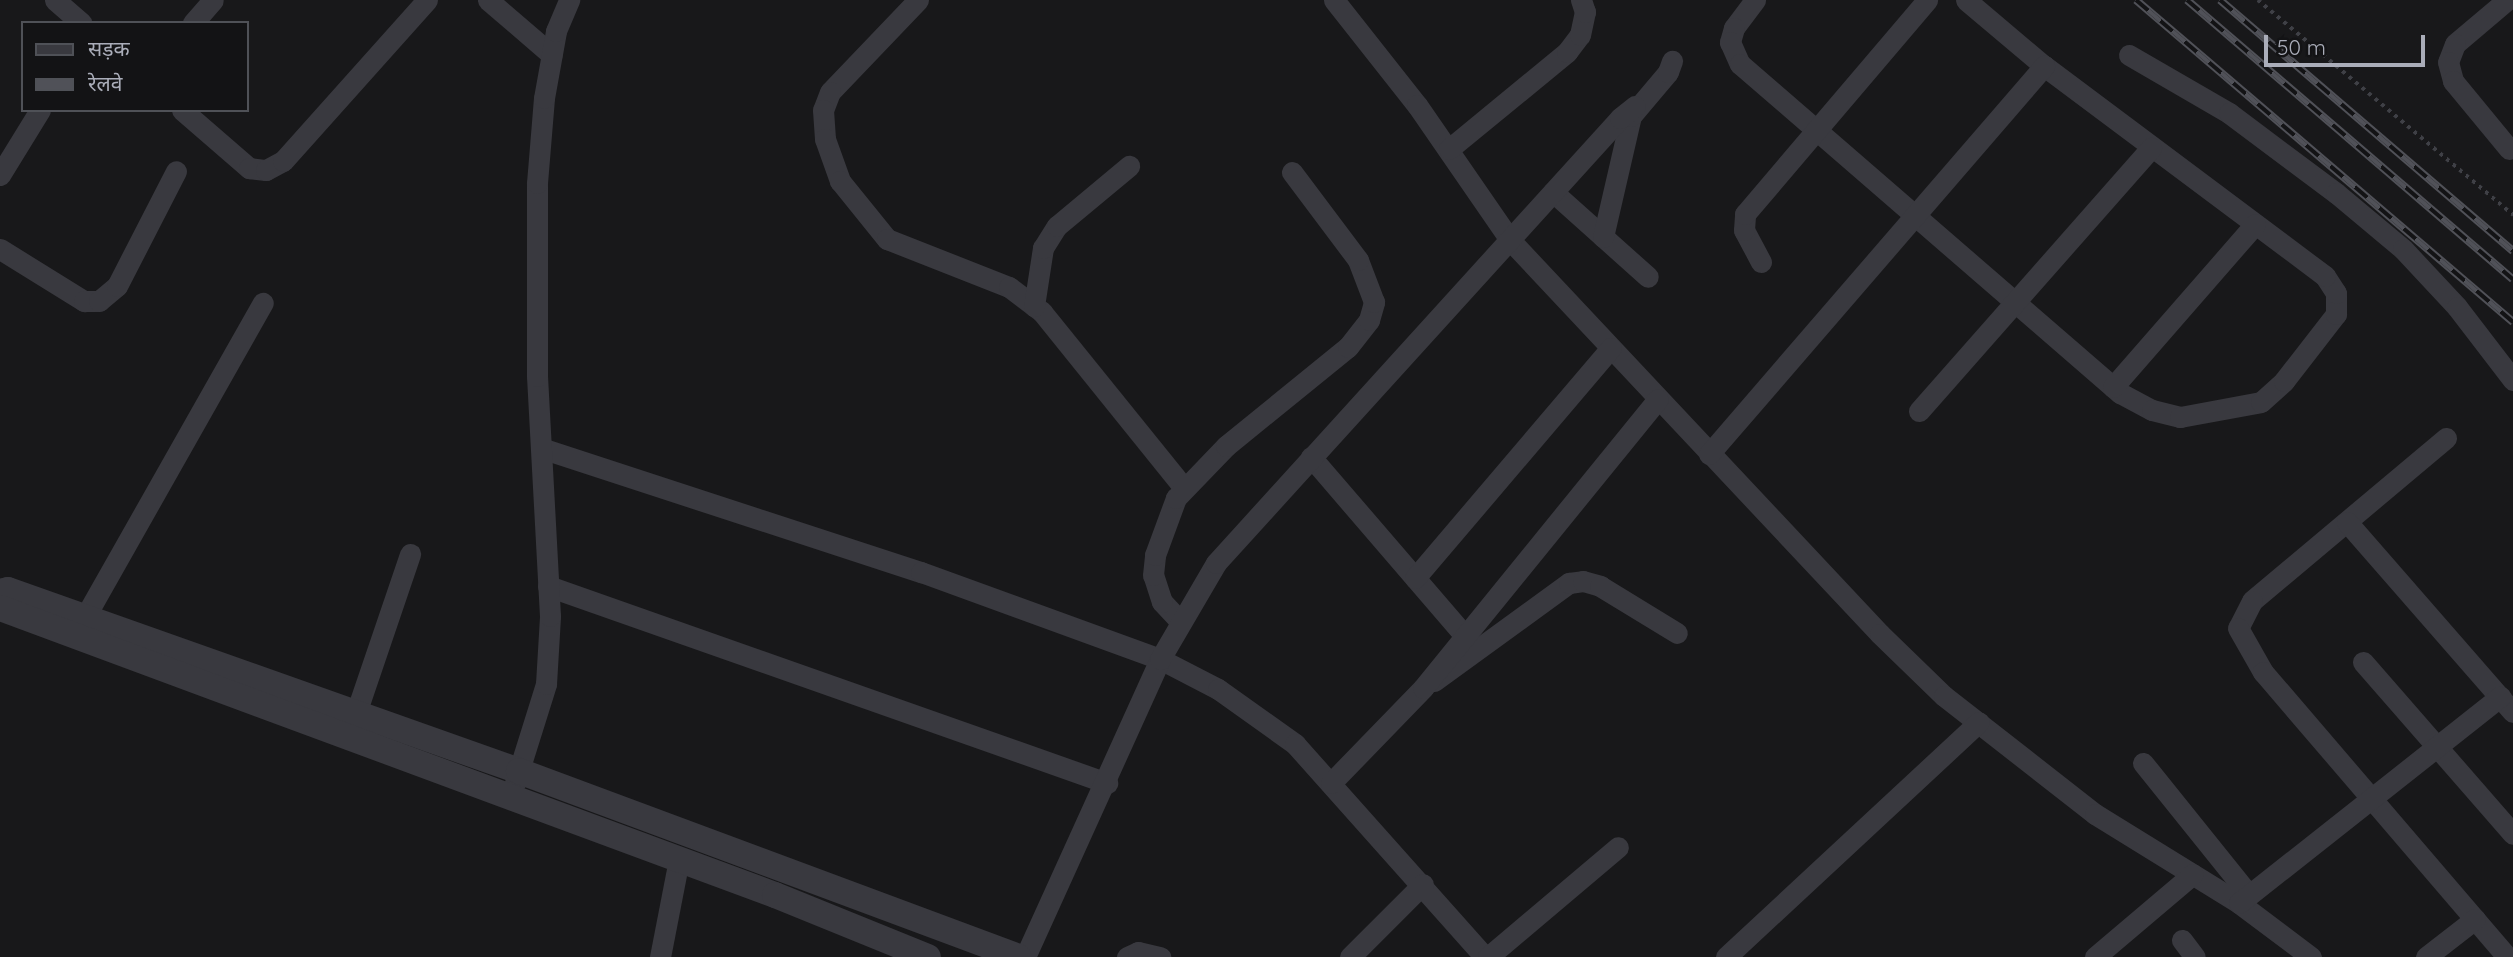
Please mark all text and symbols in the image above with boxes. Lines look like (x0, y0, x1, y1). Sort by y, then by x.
legend (21, 21, 248, 112)
scale bar (2268, 21, 2429, 65)
text: 50 m (2277, 34, 2326, 60)
text: सड़क (88, 35, 130, 61)
text: रेलवे (88, 70, 123, 96)

